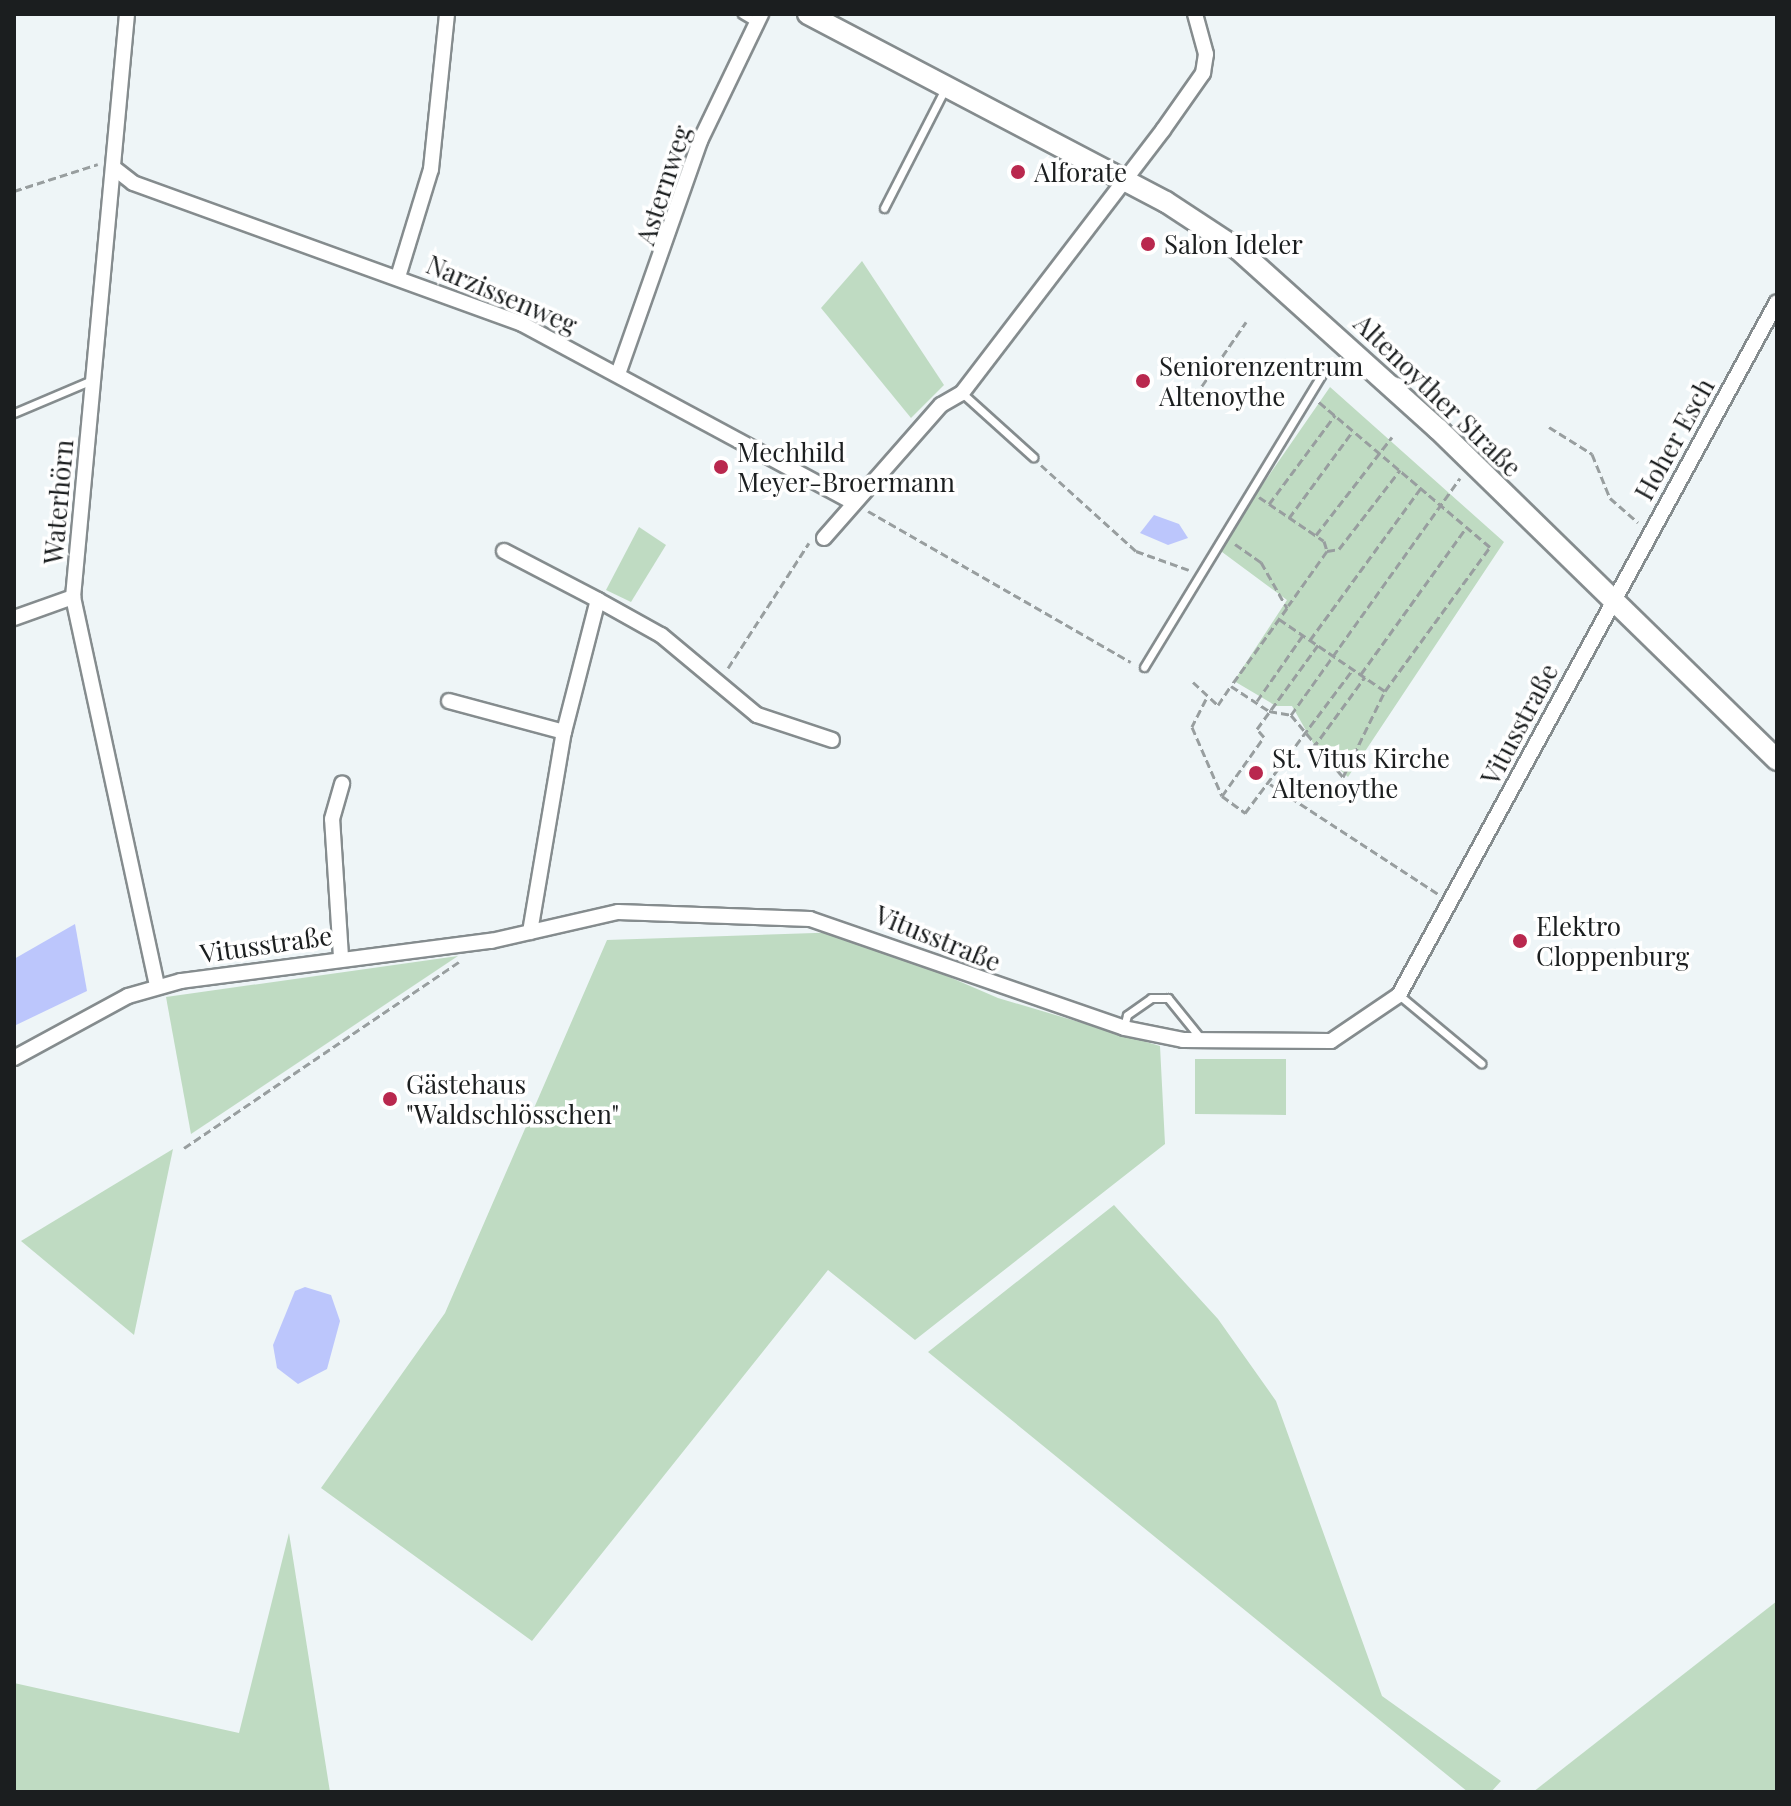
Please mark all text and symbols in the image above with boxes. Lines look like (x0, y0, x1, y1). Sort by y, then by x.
street label: Asternweg (629, 121, 697, 249)
place label: Alforate (1034, 156, 1127, 188)
marker: Alforate (1009, 163, 1027, 181)
place label: Salon Ideler (1164, 228, 1303, 260)
marker: Salon Ideler (1139, 235, 1157, 253)
street label: Narzissenweg (422, 248, 582, 340)
street label: Altenoyther Straße (1348, 307, 1528, 483)
place label: Seniorenzentrum Altenoythe (1159, 350, 1363, 412)
marker: Seniorenzentrum Altenoythe (1134, 372, 1152, 390)
street label: Hoher Esch (1628, 372, 1720, 506)
place label: Mechhild Meyer-Broermann (737, 436, 955, 498)
street label: Waterhörn (37, 438, 79, 566)
marker: Mechhild Meyer-Broermann (712, 458, 730, 476)
street label: Vitusstraße (1474, 658, 1564, 790)
place label: St. Vitus Kirche Altenoythe (1272, 742, 1451, 804)
marker: St. Vitus Kirche Altenoythe (1247, 764, 1265, 782)
street label: Vitusstraße (871, 899, 1005, 977)
place label: Elektro Cloppenburg (1536, 910, 1689, 972)
street label: Vitusstraße (198, 919, 334, 969)
marker: Elektro Cloppenburg (1511, 932, 1529, 950)
place label: Gästehaus "Waldschlösschen" (406, 1068, 619, 1130)
marker: Gästehaus "Waldschlösschen" (381, 1090, 399, 1108)

